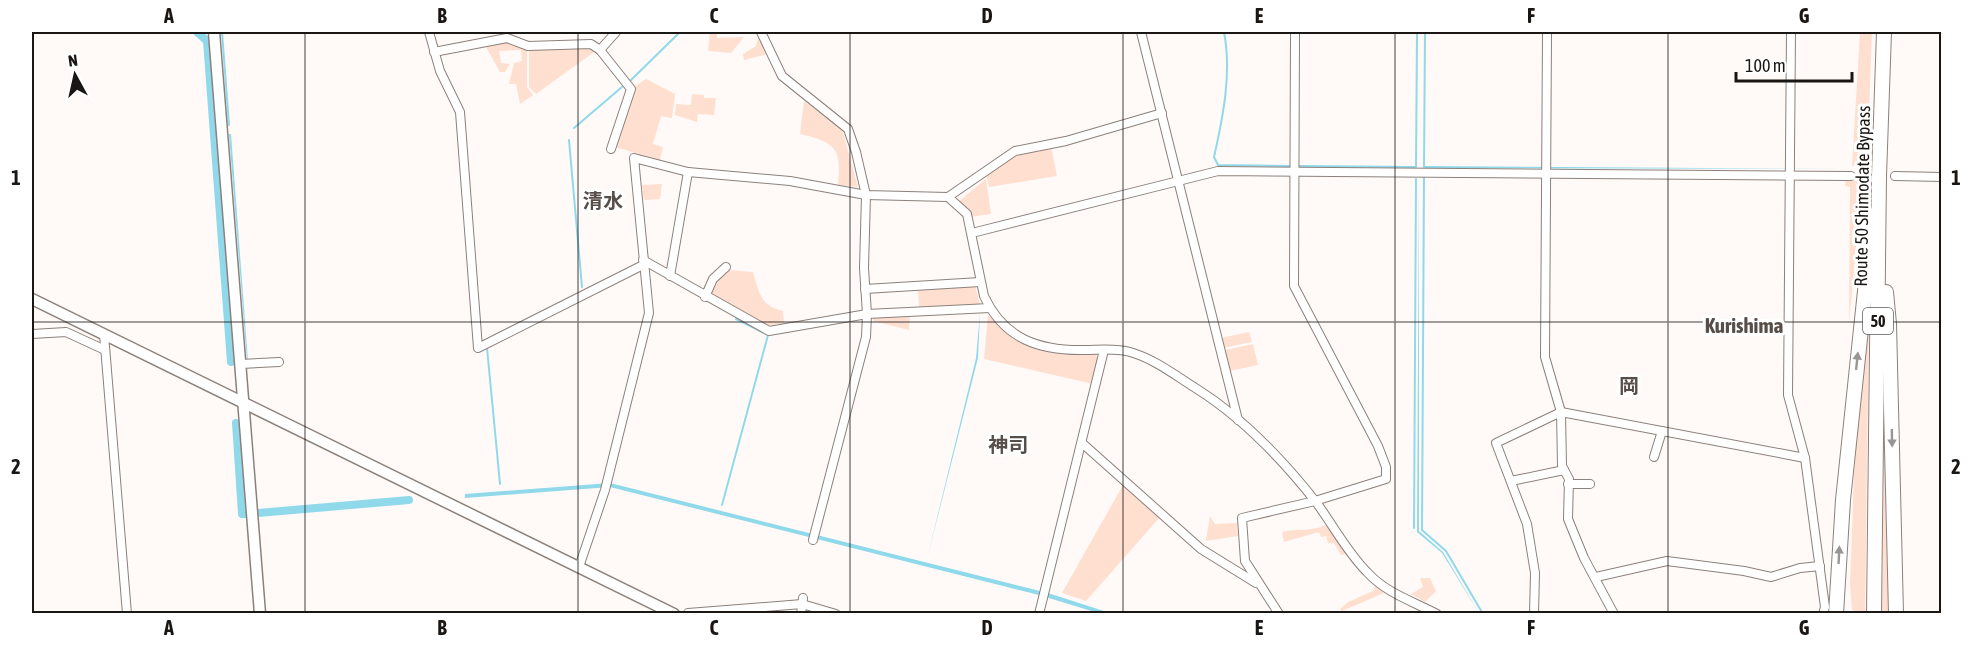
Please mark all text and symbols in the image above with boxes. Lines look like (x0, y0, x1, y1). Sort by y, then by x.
text: A (163, 4, 174, 27)
text: B (437, 4, 447, 27)
text: C (710, 4, 719, 27)
text: D (981, 4, 993, 27)
text: E (1255, 4, 1264, 27)
text: F (1527, 4, 1535, 27)
text: G (1799, 4, 1810, 27)
north arrow (45, 45, 105, 105)
scale bar (1736, 45, 1852, 83)
text: N (67, 51, 79, 70)
text: 100 m (1745, 55, 1786, 76)
street label: Route 50 Shimodate Bypass (1850, 105, 1874, 287)
text: 1 (11, 166, 21, 189)
text: 1 (1951, 166, 1961, 189)
district label: 清水 (583, 189, 623, 212)
road number: 50 (1863, 308, 1893, 334)
district label: Kurishima (1705, 313, 1784, 337)
one-way arrow (1852, 351, 1862, 370)
district label: 岡 (1619, 374, 1639, 397)
one-way arrow (1887, 429, 1897, 448)
district label: 神司 (988, 433, 1028, 456)
text: 2 (11, 455, 21, 478)
text: 2 (1951, 455, 1961, 478)
one-way arrow (1835, 546, 1844, 565)
text: A (163, 616, 174, 639)
text: B (437, 616, 447, 639)
text: C (710, 616, 719, 639)
text: D (981, 616, 993, 639)
text: E (1255, 616, 1264, 639)
text: F (1527, 616, 1535, 639)
text: G (1799, 616, 1810, 639)

